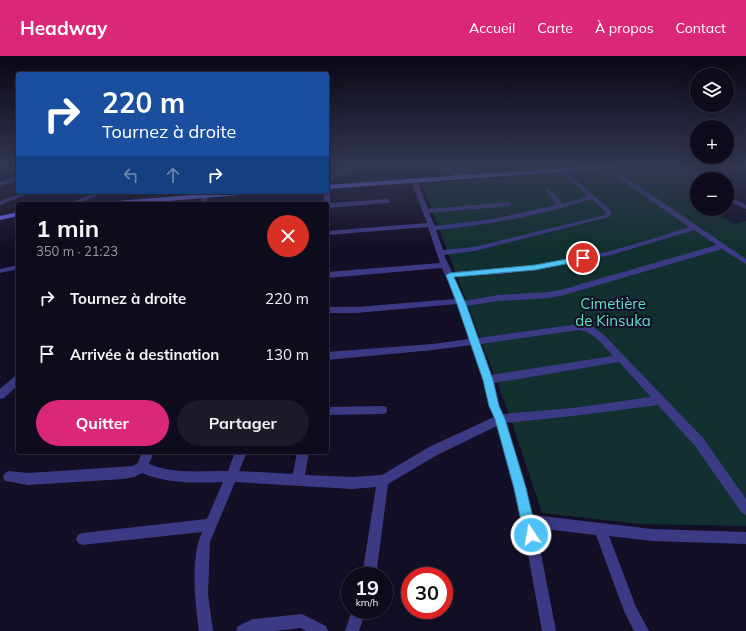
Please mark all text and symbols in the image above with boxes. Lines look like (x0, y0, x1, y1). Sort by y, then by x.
text: Headway (20, 16, 107, 40)
text: Accueil (469, 19, 515, 37)
text: Carte (537, 19, 573, 37)
text: À propos (595, 19, 654, 37)
text: Contact (676, 19, 726, 37)
map controls (690, 68, 734, 216)
button: layers (690, 68, 734, 112)
text: 220 m (102, 85, 185, 120)
icon: right (36, 88, 88, 140)
text: Tournez à droite (102, 120, 236, 143)
button: + (690, 120, 734, 164)
icon: left (120, 164, 142, 186)
icon: ahead (162, 164, 184, 186)
icon: right (204, 164, 226, 186)
button: − (690, 172, 734, 216)
text: 1 min (36, 213, 99, 243)
button: close (267, 215, 309, 257)
pin (566, 241, 600, 275)
text: 350 m · 21:23 (36, 243, 118, 259)
icon: arrive (572, 247, 594, 269)
icon: right (36, 287, 58, 309)
text: Tournez à droite (70, 289, 186, 308)
text: 220 m (265, 289, 309, 308)
park label: Cimetière de Kinsuka (575, 294, 651, 330)
icon: arrive (36, 343, 58, 365)
text: Arrivée à destination (70, 345, 219, 364)
text: 130 m (265, 345, 309, 364)
button: Quitter (36, 400, 169, 446)
button: Partager (177, 400, 309, 446)
position arrow (510, 514, 552, 556)
speed limit sign: 30 (401, 567, 453, 619)
text: 19 (355, 575, 379, 600)
text: km/h (356, 596, 378, 609)

